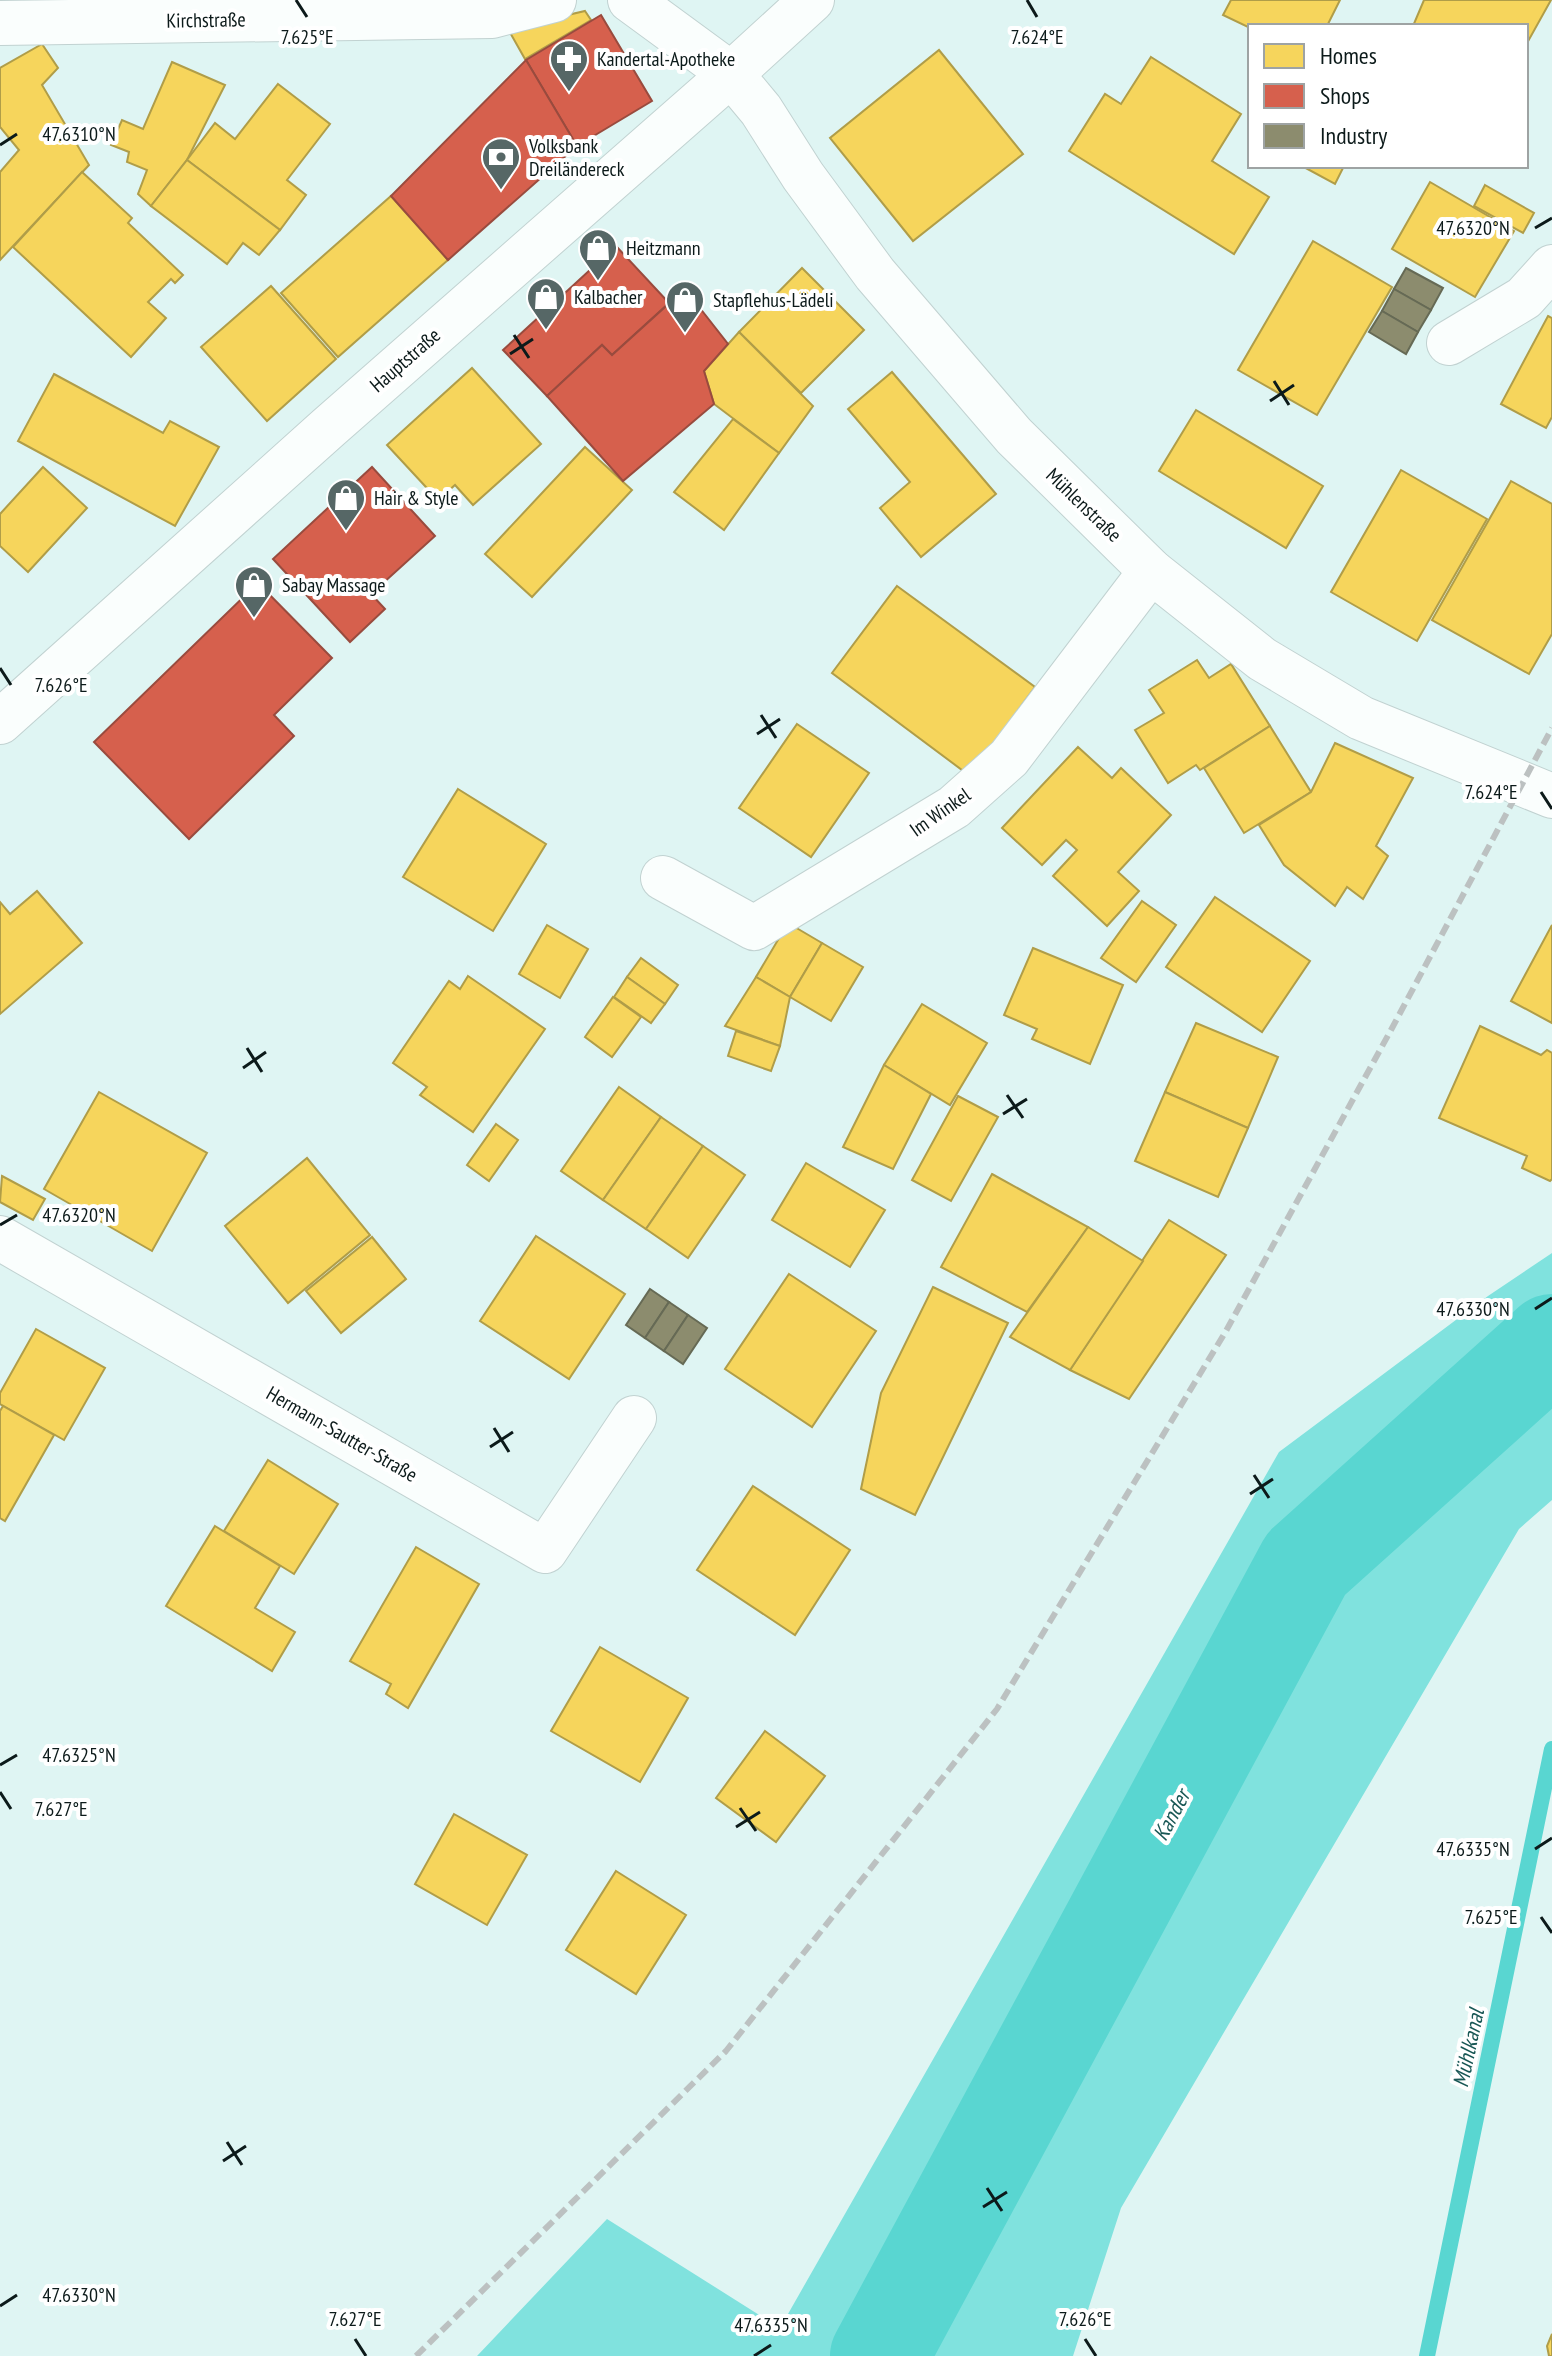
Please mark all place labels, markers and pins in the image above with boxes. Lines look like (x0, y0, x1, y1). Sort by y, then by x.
pharmacy icon: Kandertal-Apotheke (548, 38, 590, 93)
place label: Kandertal-Apotheke (597, 46, 735, 72)
place label: Volksbank Dreiländereck (528, 133, 625, 182)
bank icon: Volksbank Dreiländereck (480, 136, 522, 191)
shop icon: Heitzmann (577, 227, 619, 282)
place label: Heitzmann (626, 235, 701, 261)
shop icon: Kalbacher (525, 276, 567, 331)
shop icon: Stapflehus-Lädeli (664, 279, 706, 334)
place label: Kalbacher (574, 284, 643, 310)
place label: Stapflehus-Lädeli (713, 287, 834, 313)
shop icon: Hair & Style (325, 477, 367, 532)
place label: Hair & Style (374, 485, 459, 511)
shop icon: Sabay Massage (233, 564, 275, 619)
place label: Sabay Massage (282, 572, 386, 598)

